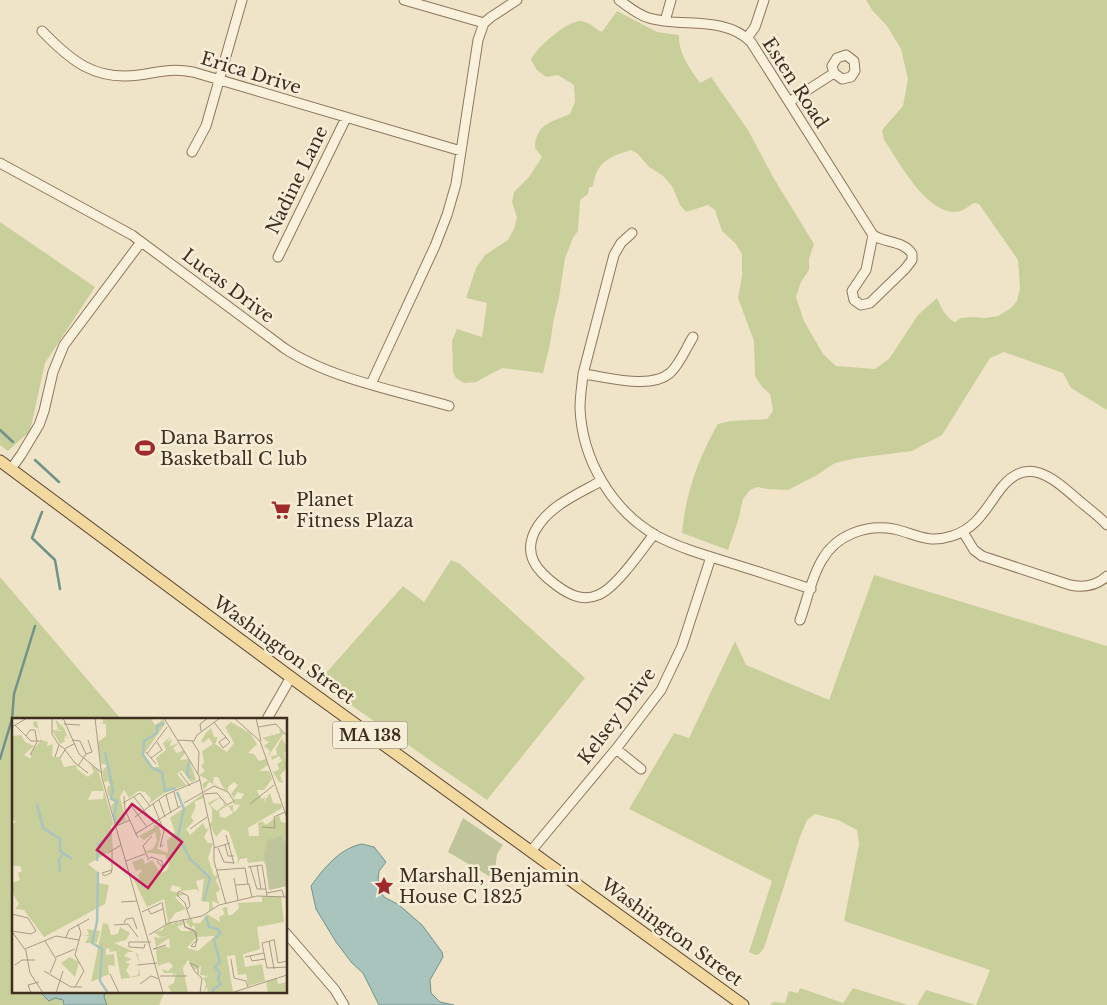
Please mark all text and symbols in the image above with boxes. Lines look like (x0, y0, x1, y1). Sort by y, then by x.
street label: Esten Road (758, 33, 832, 133)
street label: Erica Drive (198, 47, 304, 99)
street label: Nadine Lane (261, 122, 333, 238)
street label: Lucas Drive (178, 244, 278, 328)
place label: Dana Barros Basketball C lub (160, 427, 307, 470)
sports icon: Dana Barros Basketball C lub (134, 437, 156, 459)
place label: Planet Fitness Plaza (296, 489, 413, 532)
supermarket icon: Planet Fitness Plaza (270, 499, 292, 521)
street label: Washington Street (208, 591, 359, 709)
street label: Kelsey Drive (573, 663, 661, 769)
inset map (12, 718, 288, 992)
road number: MA 138 (332, 722, 408, 748)
place label: Marshall, Benjamin House C 1825 (399, 865, 579, 908)
street label: Washington Street (596, 873, 747, 991)
place icon: Marshall, Benjamin House C 1825 (373, 875, 395, 897)

